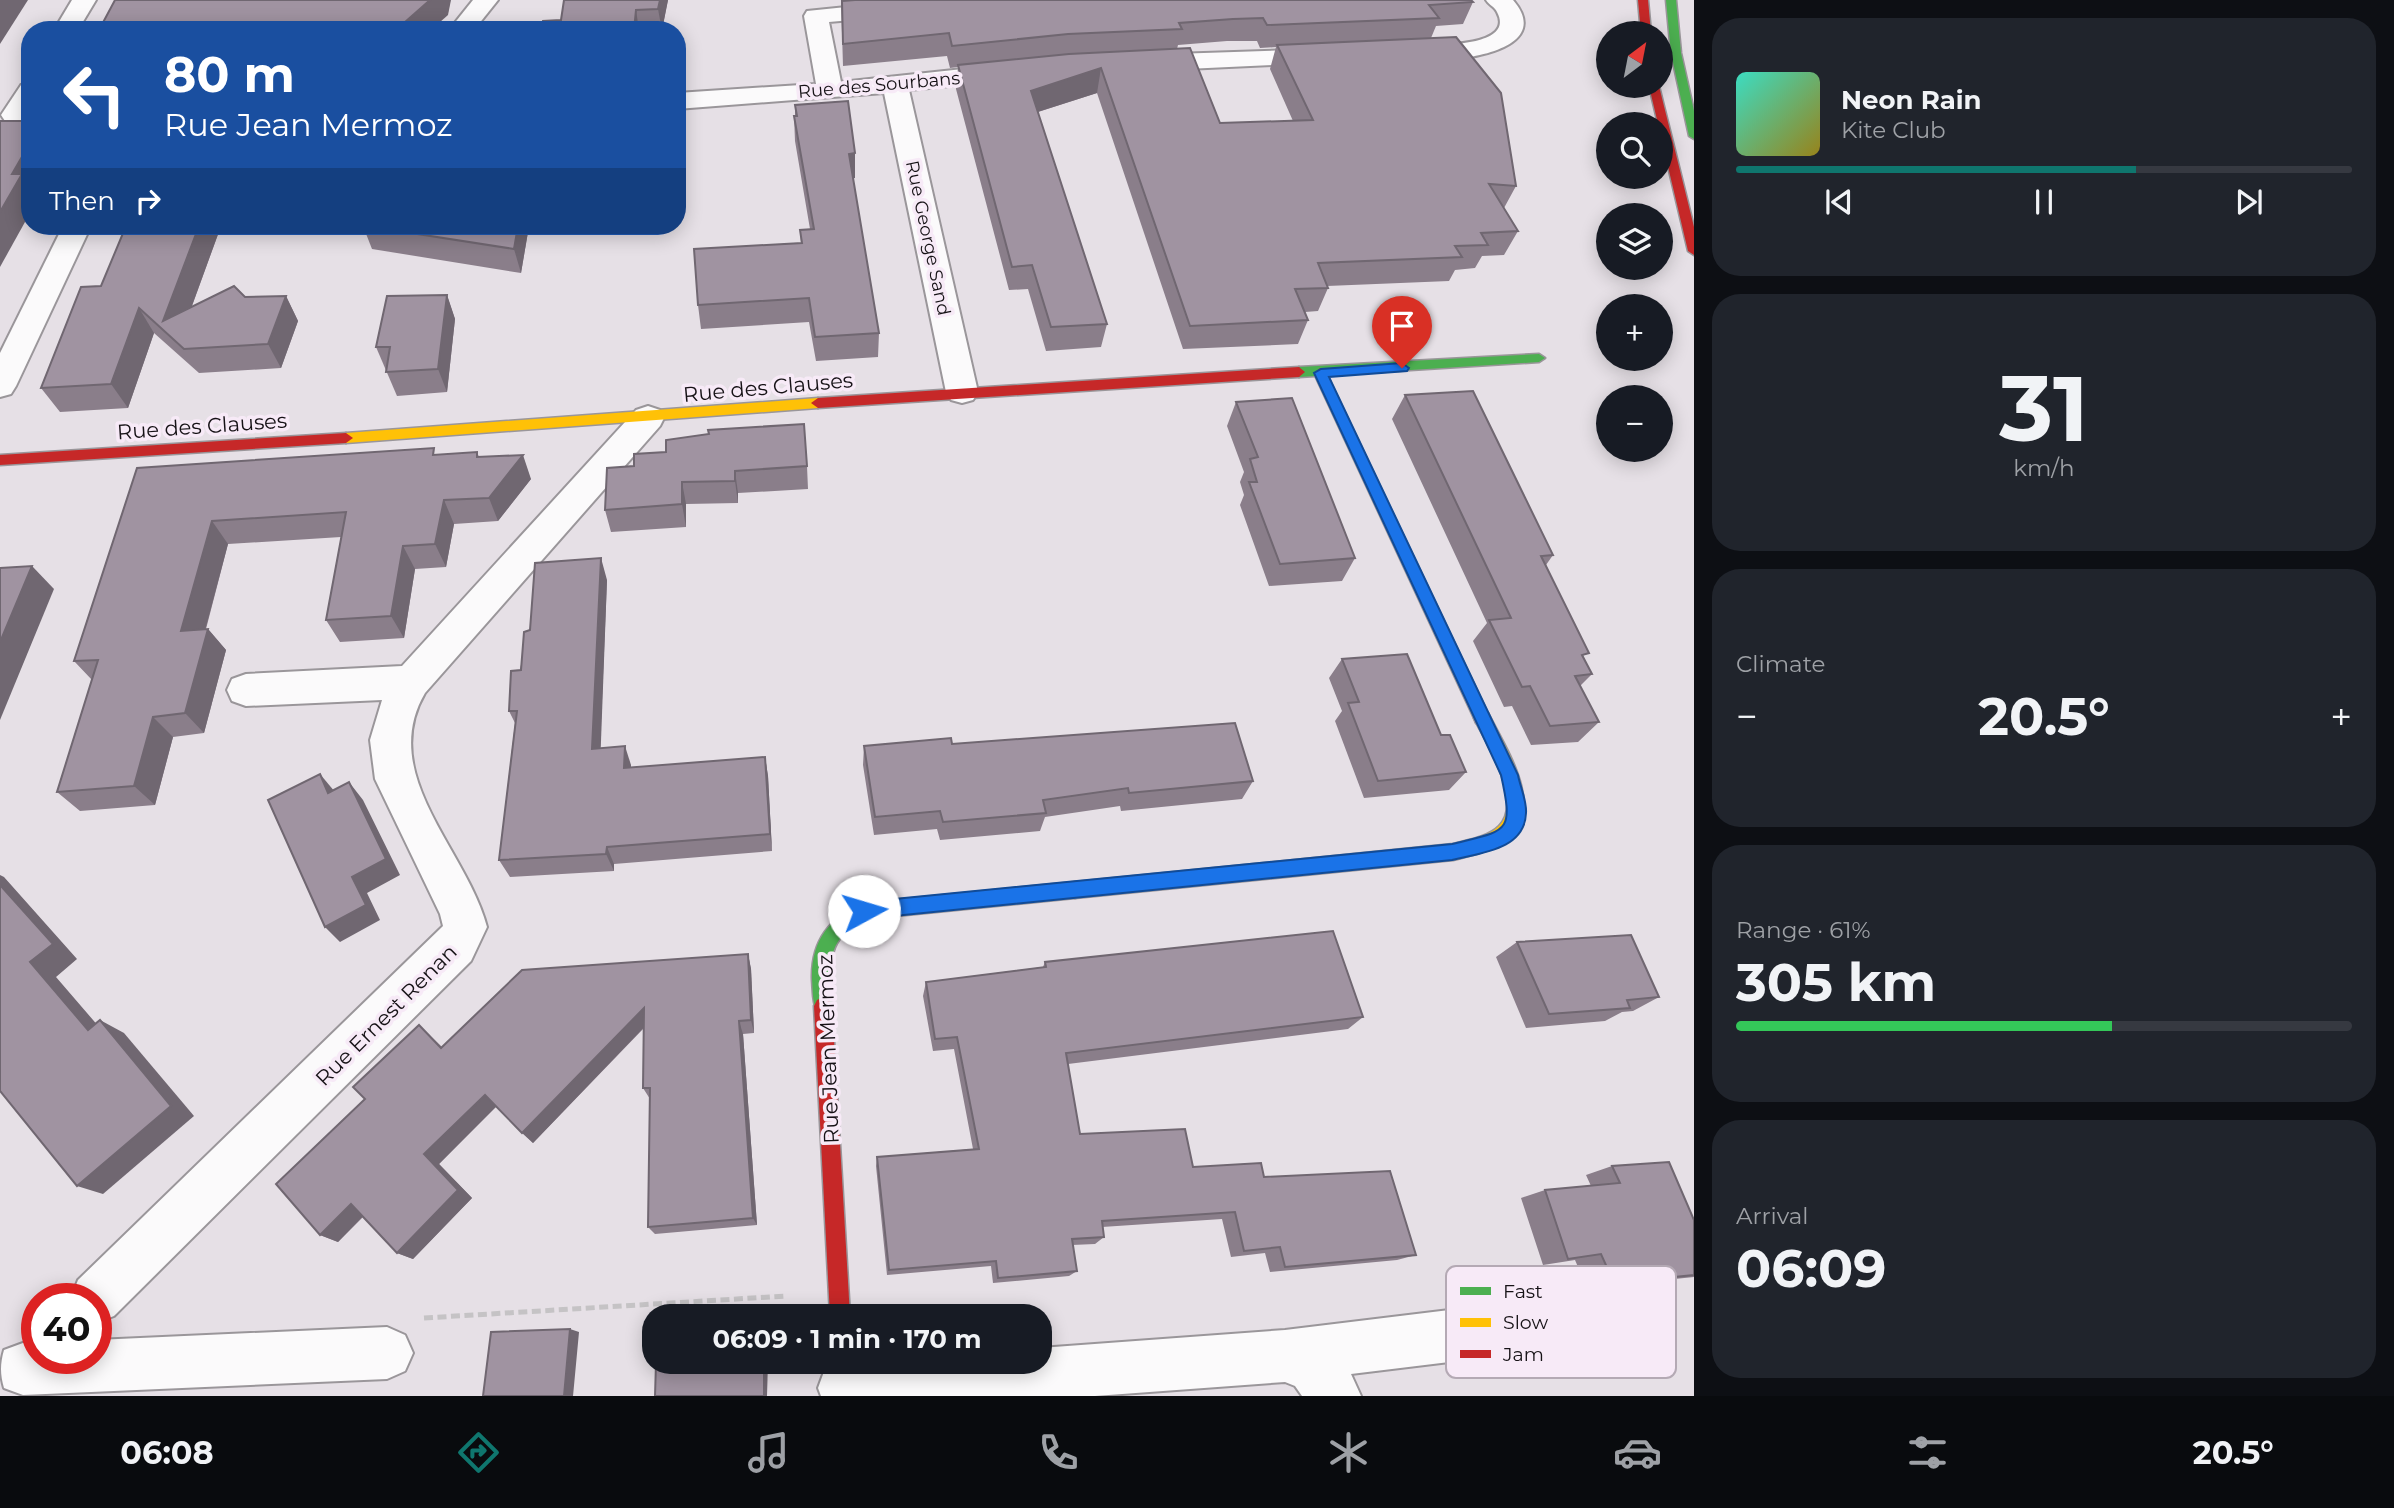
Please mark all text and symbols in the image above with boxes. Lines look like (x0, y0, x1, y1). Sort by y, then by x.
north arrow (1596, 21, 1673, 98)
map controls (1596, 21, 1673, 462)
text: 80 m (164, 45, 295, 104)
icon: left (49, 49, 140, 140)
street label: Rue des Sourbans (797, 67, 961, 103)
text: Neon Rain (1841, 84, 1982, 116)
text: Rue Jean Mermoz (164, 105, 453, 144)
button: search (1596, 112, 1673, 189)
text: Kite Club (1841, 116, 1946, 144)
street label: Rue George Sand (901, 159, 955, 317)
icon: right (129, 182, 167, 220)
icon: previous (1820, 183, 1858, 221)
icon: pause (2025, 183, 2063, 221)
icon: next (2230, 183, 2268, 221)
text: Then (49, 185, 115, 217)
button: layers (1596, 203, 1673, 280)
button: + (1596, 294, 1673, 371)
pin (1372, 296, 1432, 368)
icon: arrive (1383, 307, 1421, 345)
text: 31 (1999, 353, 2089, 464)
street label: Rue des Clauses (682, 367, 854, 407)
button: − (1596, 385, 1673, 462)
street label: Rue des Clauses (116, 408, 288, 444)
text: km/h (2013, 454, 2075, 482)
text: Climate (1736, 650, 1825, 678)
text: 20.5° (1978, 685, 2110, 748)
text: − (1736, 693, 1758, 740)
text: + (2330, 693, 2352, 740)
position arrow (827, 874, 901, 948)
text: Range · 61% (1736, 916, 1871, 944)
street label: Rue Ernest Renan (310, 939, 462, 1091)
text: 305 km (1736, 951, 1936, 1014)
street label: Rue Jean Mermoz (812, 954, 844, 1144)
text: Arrival (1736, 1202, 1809, 1230)
text: 06:09 (1736, 1237, 1887, 1300)
legend (1446, 1266, 1676, 1378)
text: Fast (1503, 1280, 1543, 1303)
speed limit sign: 40 (21, 1283, 112, 1374)
text: Slow (1503, 1311, 1548, 1334)
text: 06:09 · 1 min · 170 m (712, 1323, 982, 1355)
text: Jam (1502, 1343, 1544, 1366)
icon: directions (454, 1428, 503, 1477)
icon: music (744, 1428, 793, 1477)
icon: phone (1034, 1428, 1083, 1477)
icon: climate (1324, 1428, 1373, 1477)
icon: car (1613, 1428, 1662, 1477)
icon: filters (1903, 1428, 1952, 1477)
text: 06:08 (120, 1433, 214, 1472)
text: 20.5° (2193, 1433, 2274, 1472)

